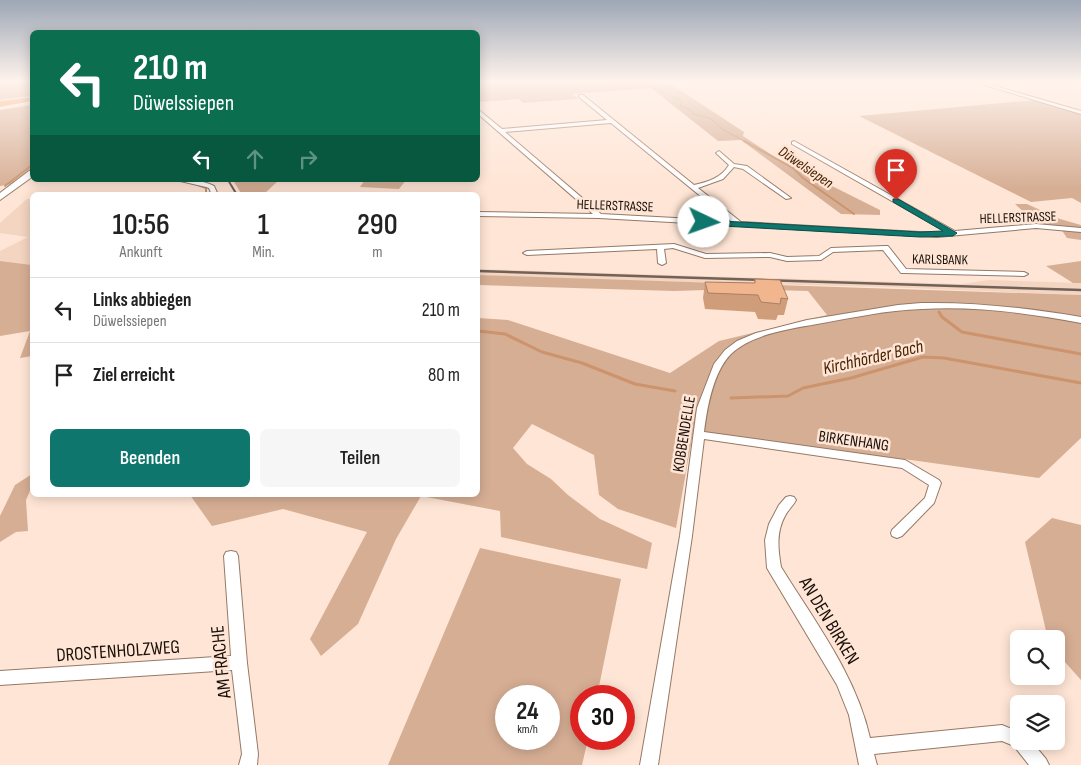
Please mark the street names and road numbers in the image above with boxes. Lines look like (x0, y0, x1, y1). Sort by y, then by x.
street label: HELLERSTRASSE (576, 196, 654, 215)
street label: HELLERSTRASSE (979, 208, 1057, 227)
street label: KARLSBANK (912, 251, 969, 268)
street label: KOBBENDELLE (669, 395, 700, 474)
street label: BIRKENHANG (817, 427, 890, 456)
street label: AN DEN BIRKEN (793, 572, 864, 669)
street label: AM FRACHE (206, 624, 237, 700)
street label: DROSTENHOLZWEG (55, 636, 181, 667)

